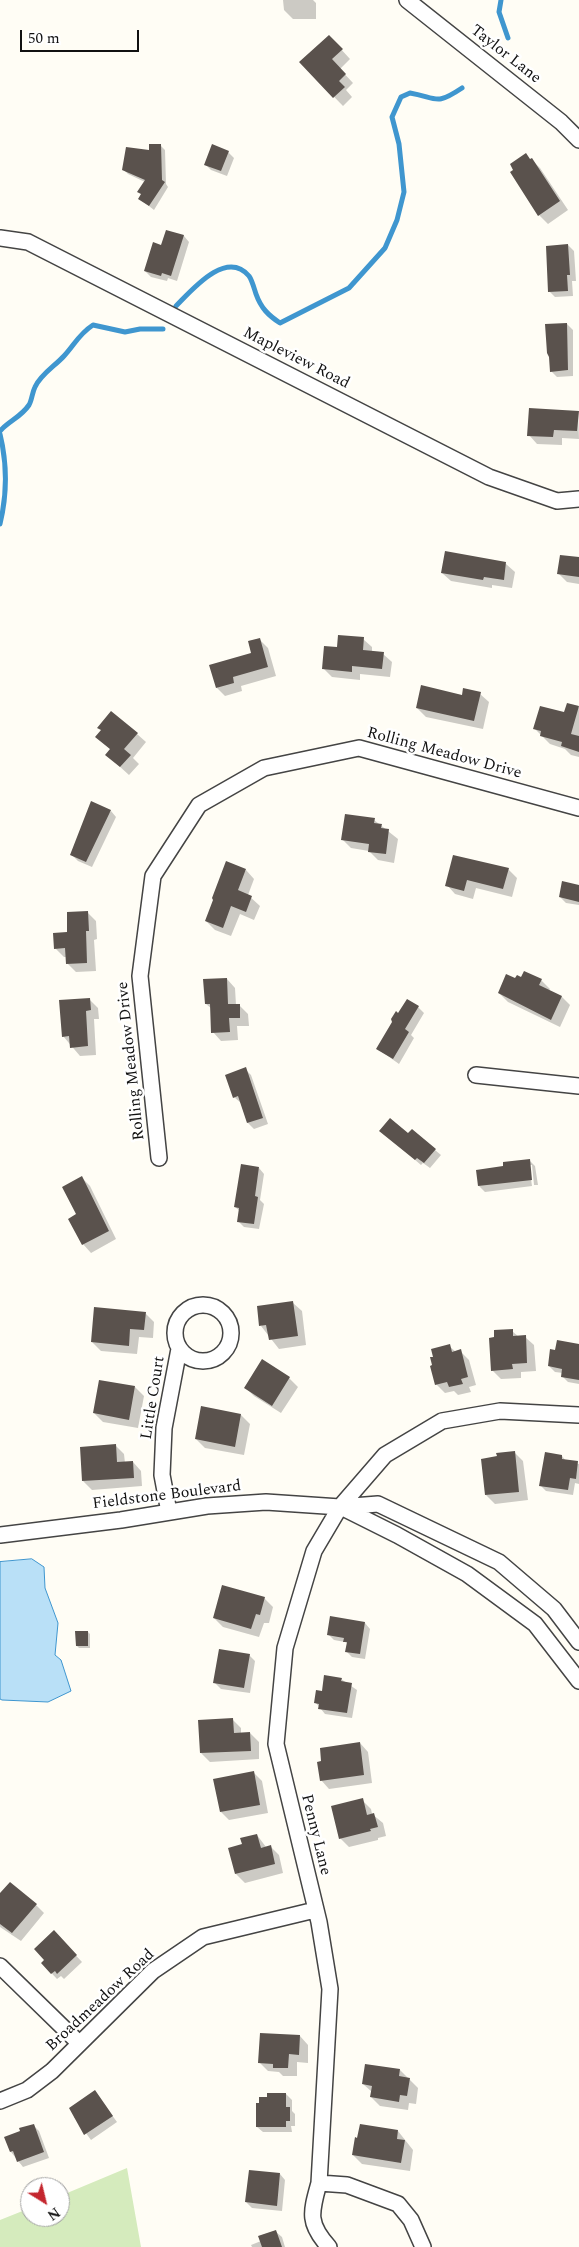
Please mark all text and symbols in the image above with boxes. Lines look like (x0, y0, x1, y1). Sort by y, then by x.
scale bar (22, 20, 141, 52)
street label: Taylor Lane (466, 21, 544, 89)
text: 50 m (28, 27, 60, 50)
street label: Mapleview Road (239, 324, 353, 394)
street label: Rolling Meadow Drive (365, 724, 523, 784)
street label: Rolling Meadow Drive (114, 981, 150, 1141)
street label: Little Court (138, 1355, 170, 1441)
street label: Fieldstone Boulevard (92, 1477, 242, 1515)
street label: Penny Lane (296, 1793, 334, 1877)
street label: Broadmeadow Road (43, 1946, 159, 2056)
north arrow (20, 2177, 70, 2227)
text: N (43, 2202, 64, 2226)

